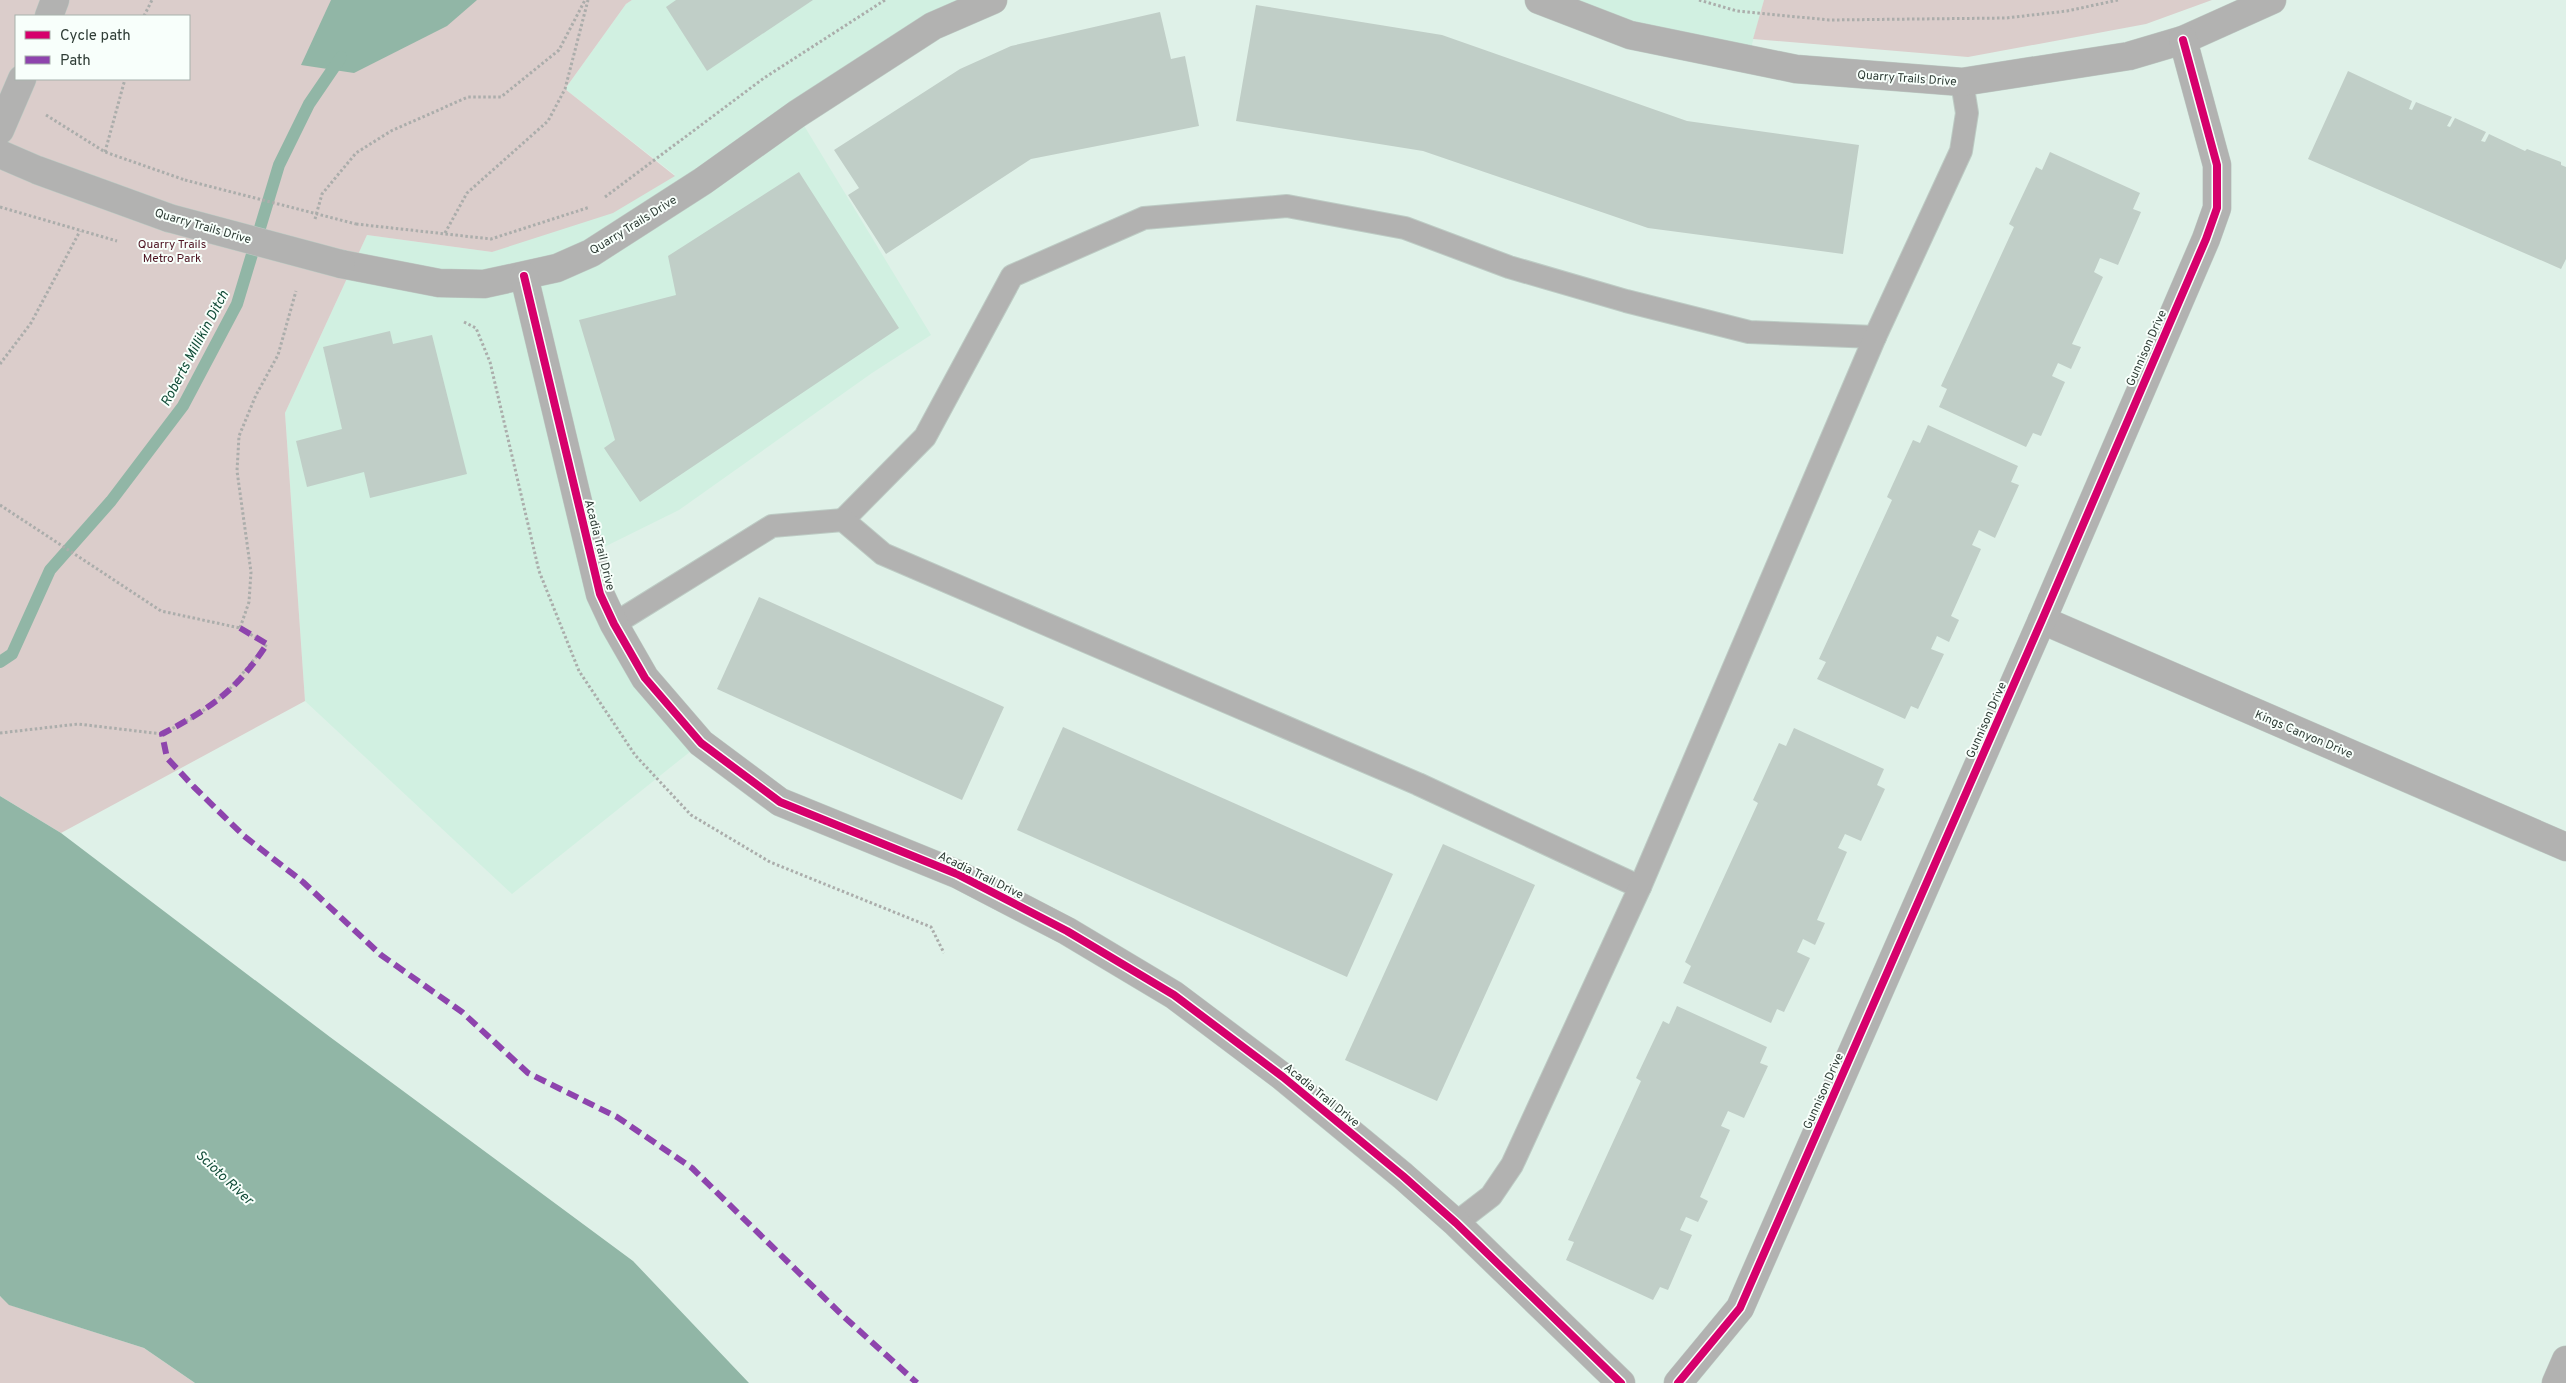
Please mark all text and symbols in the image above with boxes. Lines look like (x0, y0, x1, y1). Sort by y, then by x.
legend (15, 15, 190, 80)
text: Cycle path (60, 27, 131, 46)
text: Path (60, 52, 91, 71)
street label: Quarry Trails Drive (1857, 68, 1957, 90)
street label: Quarry Trails Drive (587, 193, 680, 259)
street label: Quarry Trails Drive (153, 206, 253, 248)
park label: Quarry Trails Metro Park (138, 237, 206, 267)
water label: Roberts Millikin Ditch (158, 288, 233, 410)
street label: Gunnison Drive (2123, 308, 2171, 389)
street label: Acadia Trail Drive (580, 498, 618, 592)
street label: Gunnison Drive (1963, 680, 2011, 761)
street label: Kings Canyon Drive (2252, 707, 2355, 763)
street label: Acadia Trail Drive (935, 848, 1026, 903)
street label: Gunnison Drive (1800, 1051, 1848, 1132)
street label: Acadia Trail Drive (1280, 1060, 1363, 1131)
water label: Scioto River (192, 1147, 257, 1210)

